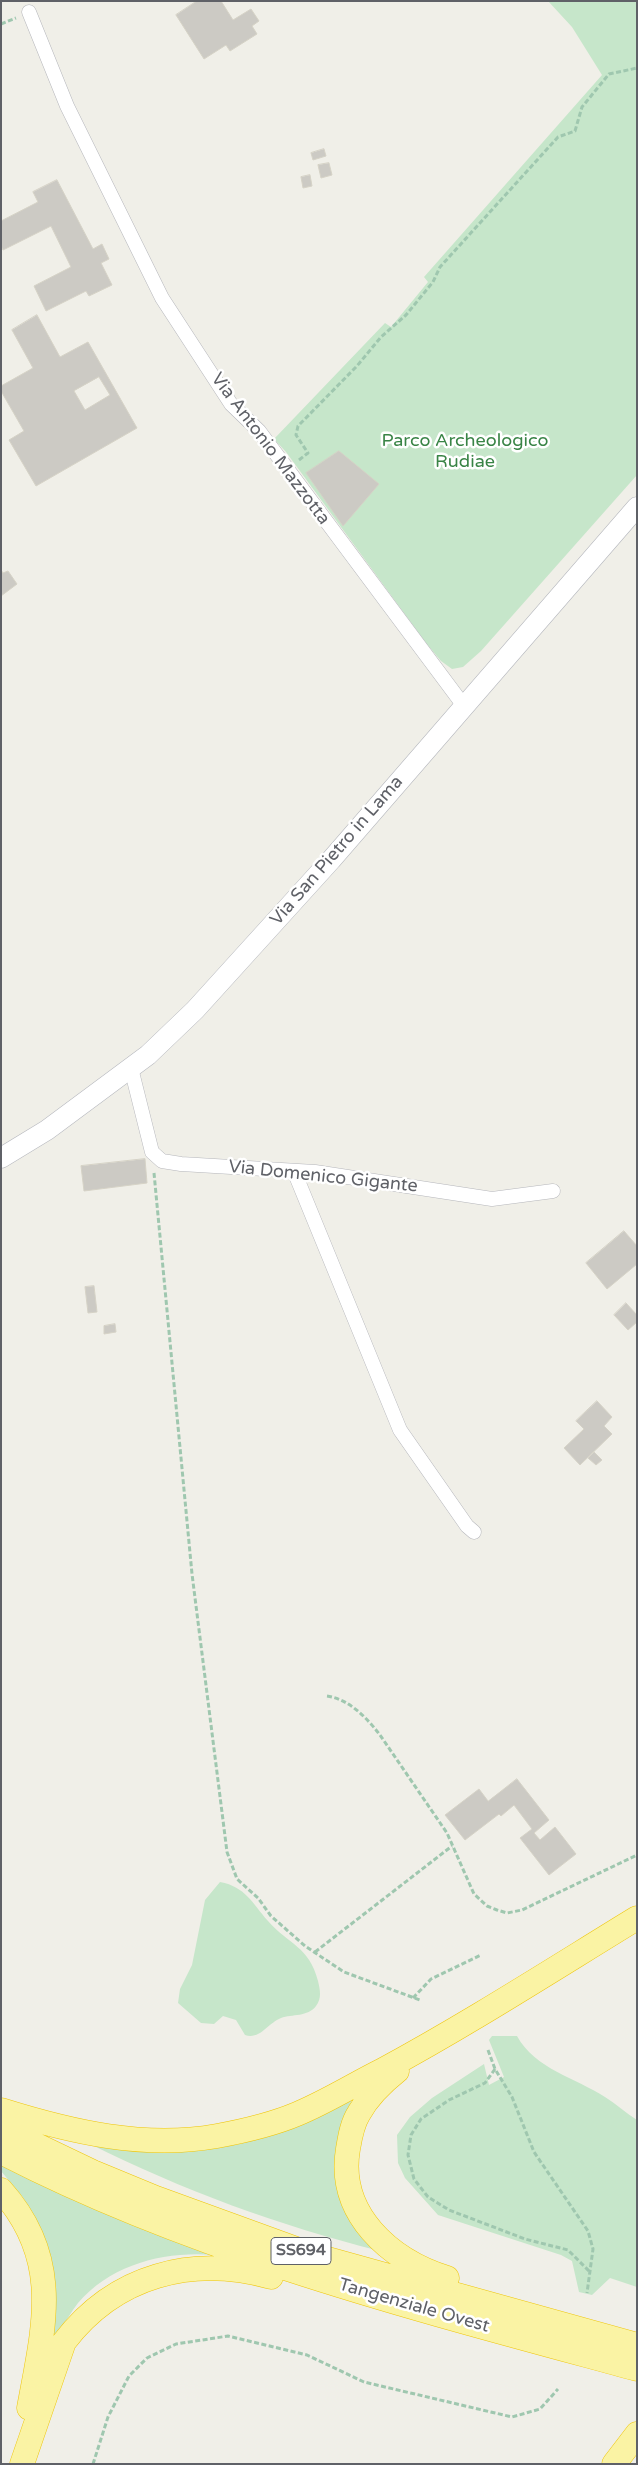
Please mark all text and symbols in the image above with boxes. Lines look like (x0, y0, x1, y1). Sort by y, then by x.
street label: Via Antonio Mazzotta (206, 369, 334, 529)
park label: Parco Archeologico Rudiae (382, 430, 548, 472)
street label: Via San Pietro in Lama (266, 772, 408, 930)
street label: Via Domenico Gigante (227, 1156, 419, 1198)
road number: SS694 (271, 2238, 331, 2264)
street label: Tangenziale Ovest (336, 2274, 492, 2338)

